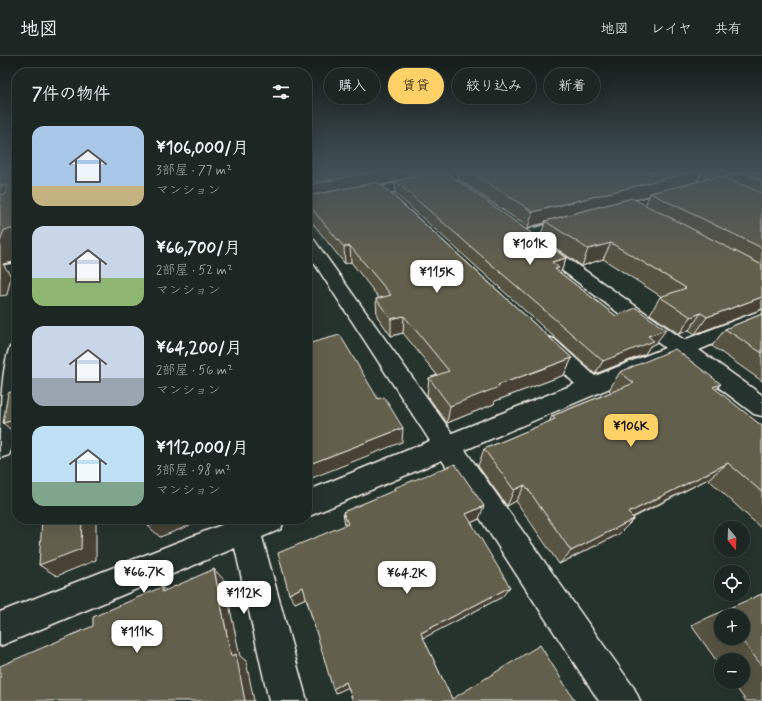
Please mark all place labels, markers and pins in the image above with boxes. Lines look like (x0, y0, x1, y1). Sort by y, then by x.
pin: ¥101K (502, 232, 558, 266)
pin: ¥115K (409, 260, 465, 294)
pin: ¥106K (603, 414, 659, 448)
pin: ¥66.7K (111, 560, 177, 594)
pin: ¥64.2K (374, 561, 440, 595)
pin: ¥112K (216, 581, 272, 615)
pin: ¥111K (109, 620, 165, 654)

